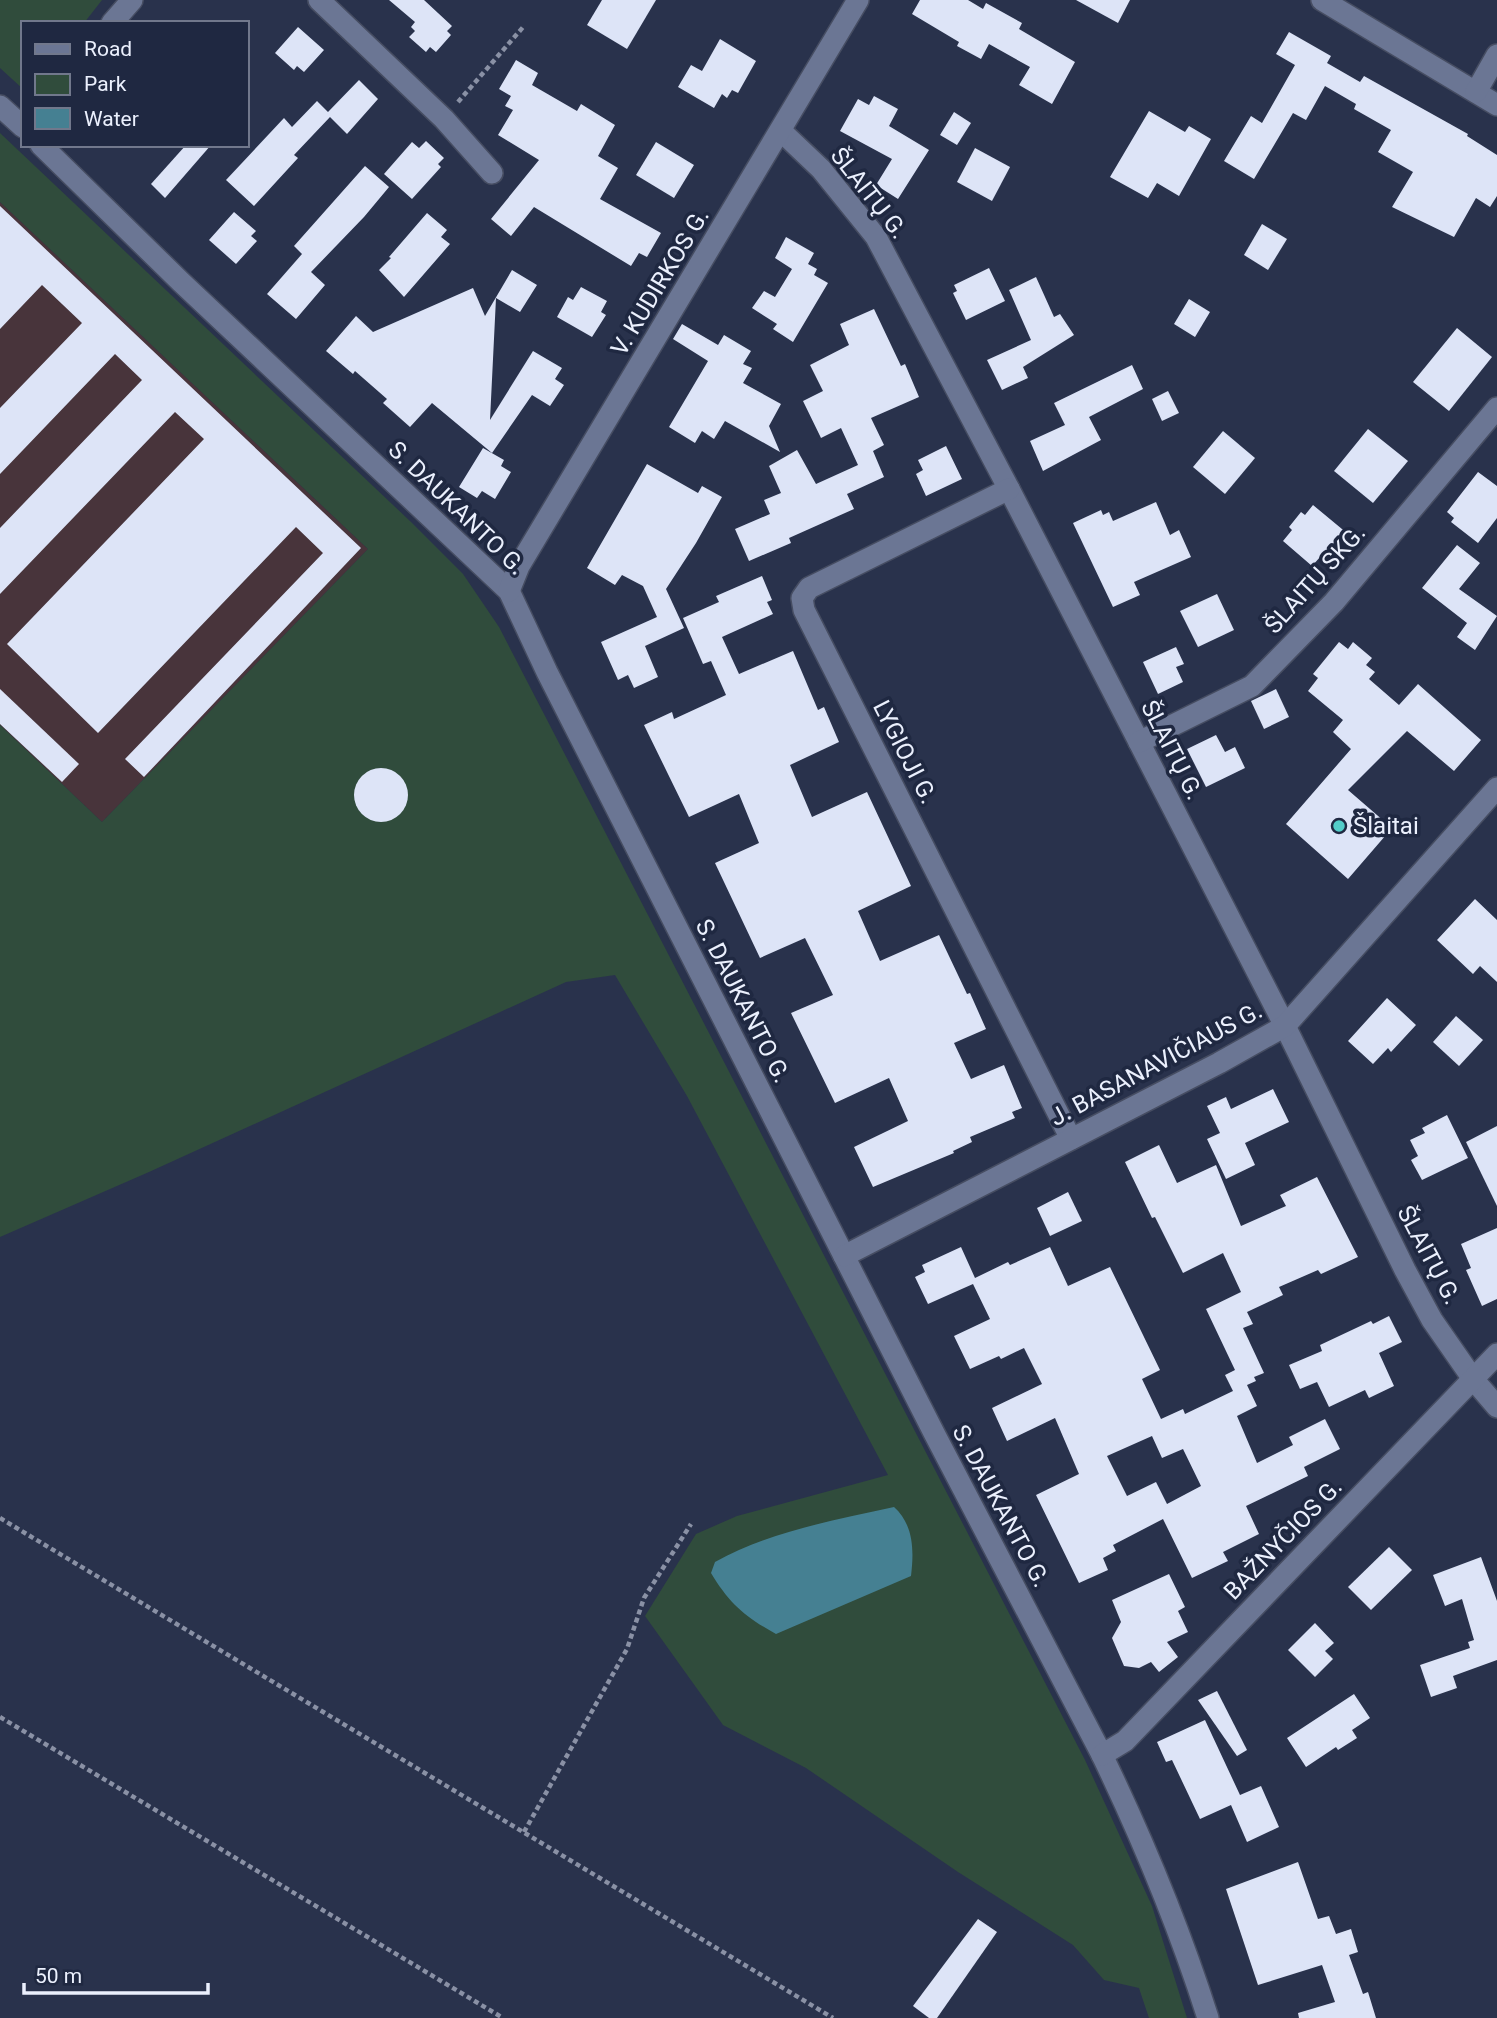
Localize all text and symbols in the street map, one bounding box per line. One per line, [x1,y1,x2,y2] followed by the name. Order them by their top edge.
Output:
[21,21,248,147] legend
[84,37,132,61] text: Road
[84,72,127,96] text: Park
[84,107,139,131] text: Water
[825,142,913,244] street label: ŠLAITŲ G.
[605,203,715,361] street label: V. KUDIRKOS G.
[383,436,531,580] street label: S. DAUKANTO G.
[1259,519,1371,639] street label: ŠLAITŲ SKG.
[867,696,943,808] street label: LYGIOJI G.
[1135,696,1209,804] street label: ŠLAITŲ G.
[1353,812,1419,840] place label: Šlaitai
[1331,818,1347,834] marker: Šlaitai
[690,915,796,1087] street label: S. DAUKANTO G.
[1045,995,1267,1132] street label: J. BASANAVIČIAUS G.
[1391,1201,1467,1309] street label: ŠLAITŲ G.
[946,1420,1056,1592] street label: S. DAUKANTO G.
[1218,1472,1348,1605] street label: BAŽNYČIOS G.
[24,1952,208,1996] scale bar
[35,1964,82,1988] text: 50 m

